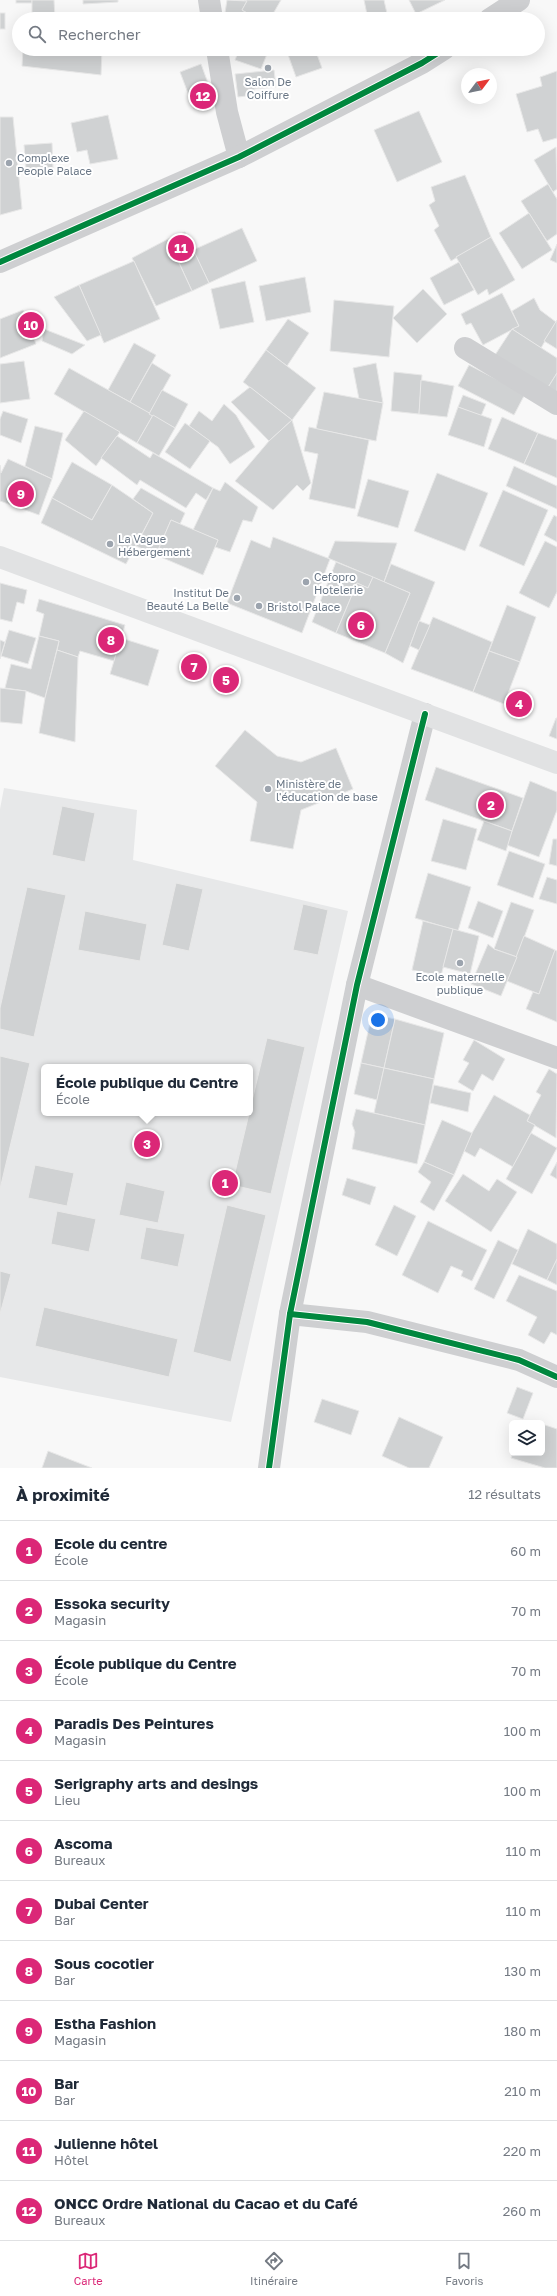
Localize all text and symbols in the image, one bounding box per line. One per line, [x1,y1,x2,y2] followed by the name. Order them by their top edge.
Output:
[12,12,545,56] search box
[26,23,48,45] icon: search
[58,25,141,43] text: Rechercher
[263,63,273,73] marker: Salon De Coiffure
[461,68,497,104] north arrow
[245,75,291,101] place label: Salon De Coiffure
[190,81,216,111] pin: 12
[17,151,92,177] place label: Complexe People Palace
[4,158,14,168] marker: Complexe People Palace
[168,233,194,263] pin: 11
[18,310,44,340] pin: 10
[8,479,34,509] pin: 9
[118,532,190,558] place label: La Vague Hébergement
[105,539,115,549] marker: La Vague Hébergement
[314,570,363,596] place label: Cefopro Hotelerie
[301,577,311,587] marker: Cefopro Hotelerie
[146,586,229,612] place label: Institut De Beauté La Belle
[232,593,242,603] marker: Institut De Beauté La Belle
[267,600,340,613] place label: Bristol Palace
[254,601,264,611] marker: Bristol Palace
[348,610,374,640] pin: 6
[98,625,124,655] pin: 8
[181,652,207,682] pin: 7
[213,665,239,695] pin: 5
[506,689,532,719] pin: 4
[276,777,378,803] place label: Ministère de l'éducation de base
[263,784,273,794] marker: Ministère de l'éducation de base
[478,790,504,820] pin: 2
[455,958,465,968] marker: Ecole maternelle publique
[415,970,505,996] place label: Ecole maternelle publique
[368,1010,388,1030] your location
[41,1064,253,1116] popup
[56,1073,238,1091] text: École publique du Centre
[56,1091,90,1107] text: École
[134,1129,160,1159] pin: 3
[212,1168,238,1198] pin: 1
[509,1420,545,1456] map controls
[509,1420,545,1456] button: layers
[16,1484,110,1505] text: À proximité
[468,1486,541,1502] text: 12 résultats
[54,1534,167,1552] text: Ecole du centre
[26,1543,32,1559] text: 1
[510,1543,541,1559] text: 60 m
[54,1552,88,1568] text: École
[54,1594,170,1612] text: Essoka security
[25,1603,33,1619] text: 2
[511,1603,541,1619] text: 70 m
[54,1612,106,1628] text: Magasin
[54,1654,237,1672] text: École publique du Centre
[25,1663,33,1679] text: 3
[511,1663,541,1679] text: 70 m
[54,1672,88,1688] text: École
[54,1714,214,1732] text: Paradis Des Peintures
[25,1723,33,1739] text: 4
[504,1723,541,1739] text: 100 m
[54,1732,106,1748] text: Magasin
[54,1774,258,1792] text: Serigraphy arts and desings
[25,1783,33,1799] text: 5
[504,1783,541,1799] text: 100 m
[54,1792,80,1808] text: Lieu
[54,1834,112,1852] text: Ascoma
[25,1843,33,1859] text: 6
[506,1843,541,1859] text: 110 m
[54,1852,105,1868] text: Bureaux
[54,1894,149,1912] text: Dubai Center
[25,1903,33,1919] text: 7
[506,1903,541,1919] text: 110 m
[54,1912,75,1928] text: Bar
[54,1954,154,1972] text: Sous cocotier
[25,1963,33,1979] text: 8
[504,1963,541,1979] text: 130 m
[54,1972,75,1988] text: Bar
[54,2014,156,2032] text: Estha Fashion
[25,2023,33,2039] text: 9
[504,2023,541,2039] text: 180 m
[54,2032,106,2048] text: Magasin
[54,2074,79,2092] text: Bar
[21,2083,37,2099] text: 10
[504,2083,541,2099] text: 210 m
[54,2092,75,2108] text: Bar
[54,2134,158,2152] text: Julienne hôtel
[22,2143,36,2159] text: 11
[503,2143,541,2159] text: 220 m
[54,2152,89,2168] text: Hôtel
[54,2194,358,2212] text: ONCC Ordre National du Cacao et du Café
[22,2203,36,2219] text: 12
[503,2203,541,2219] text: 260 m
[54,2212,105,2228] text: Bureaux
[74,2250,103,2287] tab: Carte
[250,2250,298,2287] tab: Itinéraire
[445,2250,483,2287] tab: Favoris

